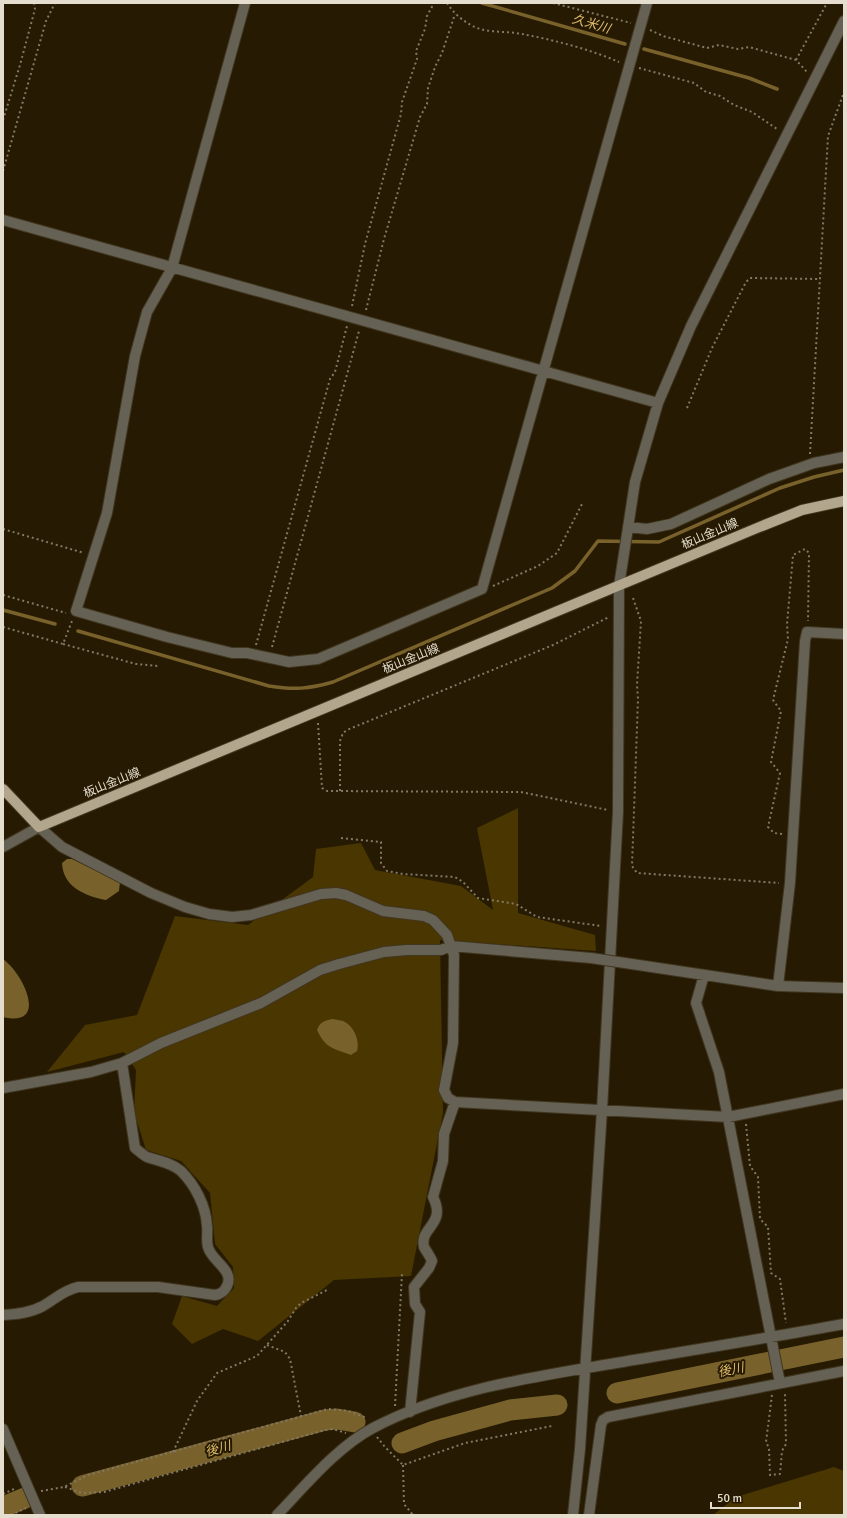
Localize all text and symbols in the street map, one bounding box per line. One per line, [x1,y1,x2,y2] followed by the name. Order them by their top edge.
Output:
[570,11,614,38] water label: 久米川
[679,515,741,553] street label: 板山金山線
[380,641,442,677] street label: 板山金山線
[81,765,143,801] street label: 板山金山線
[717,1359,747,1381] water label: 後川
[203,1437,235,1460] water label: 後川
[711,1484,800,1510] scale bar
[717,1491,742,1506] text: 50 m

